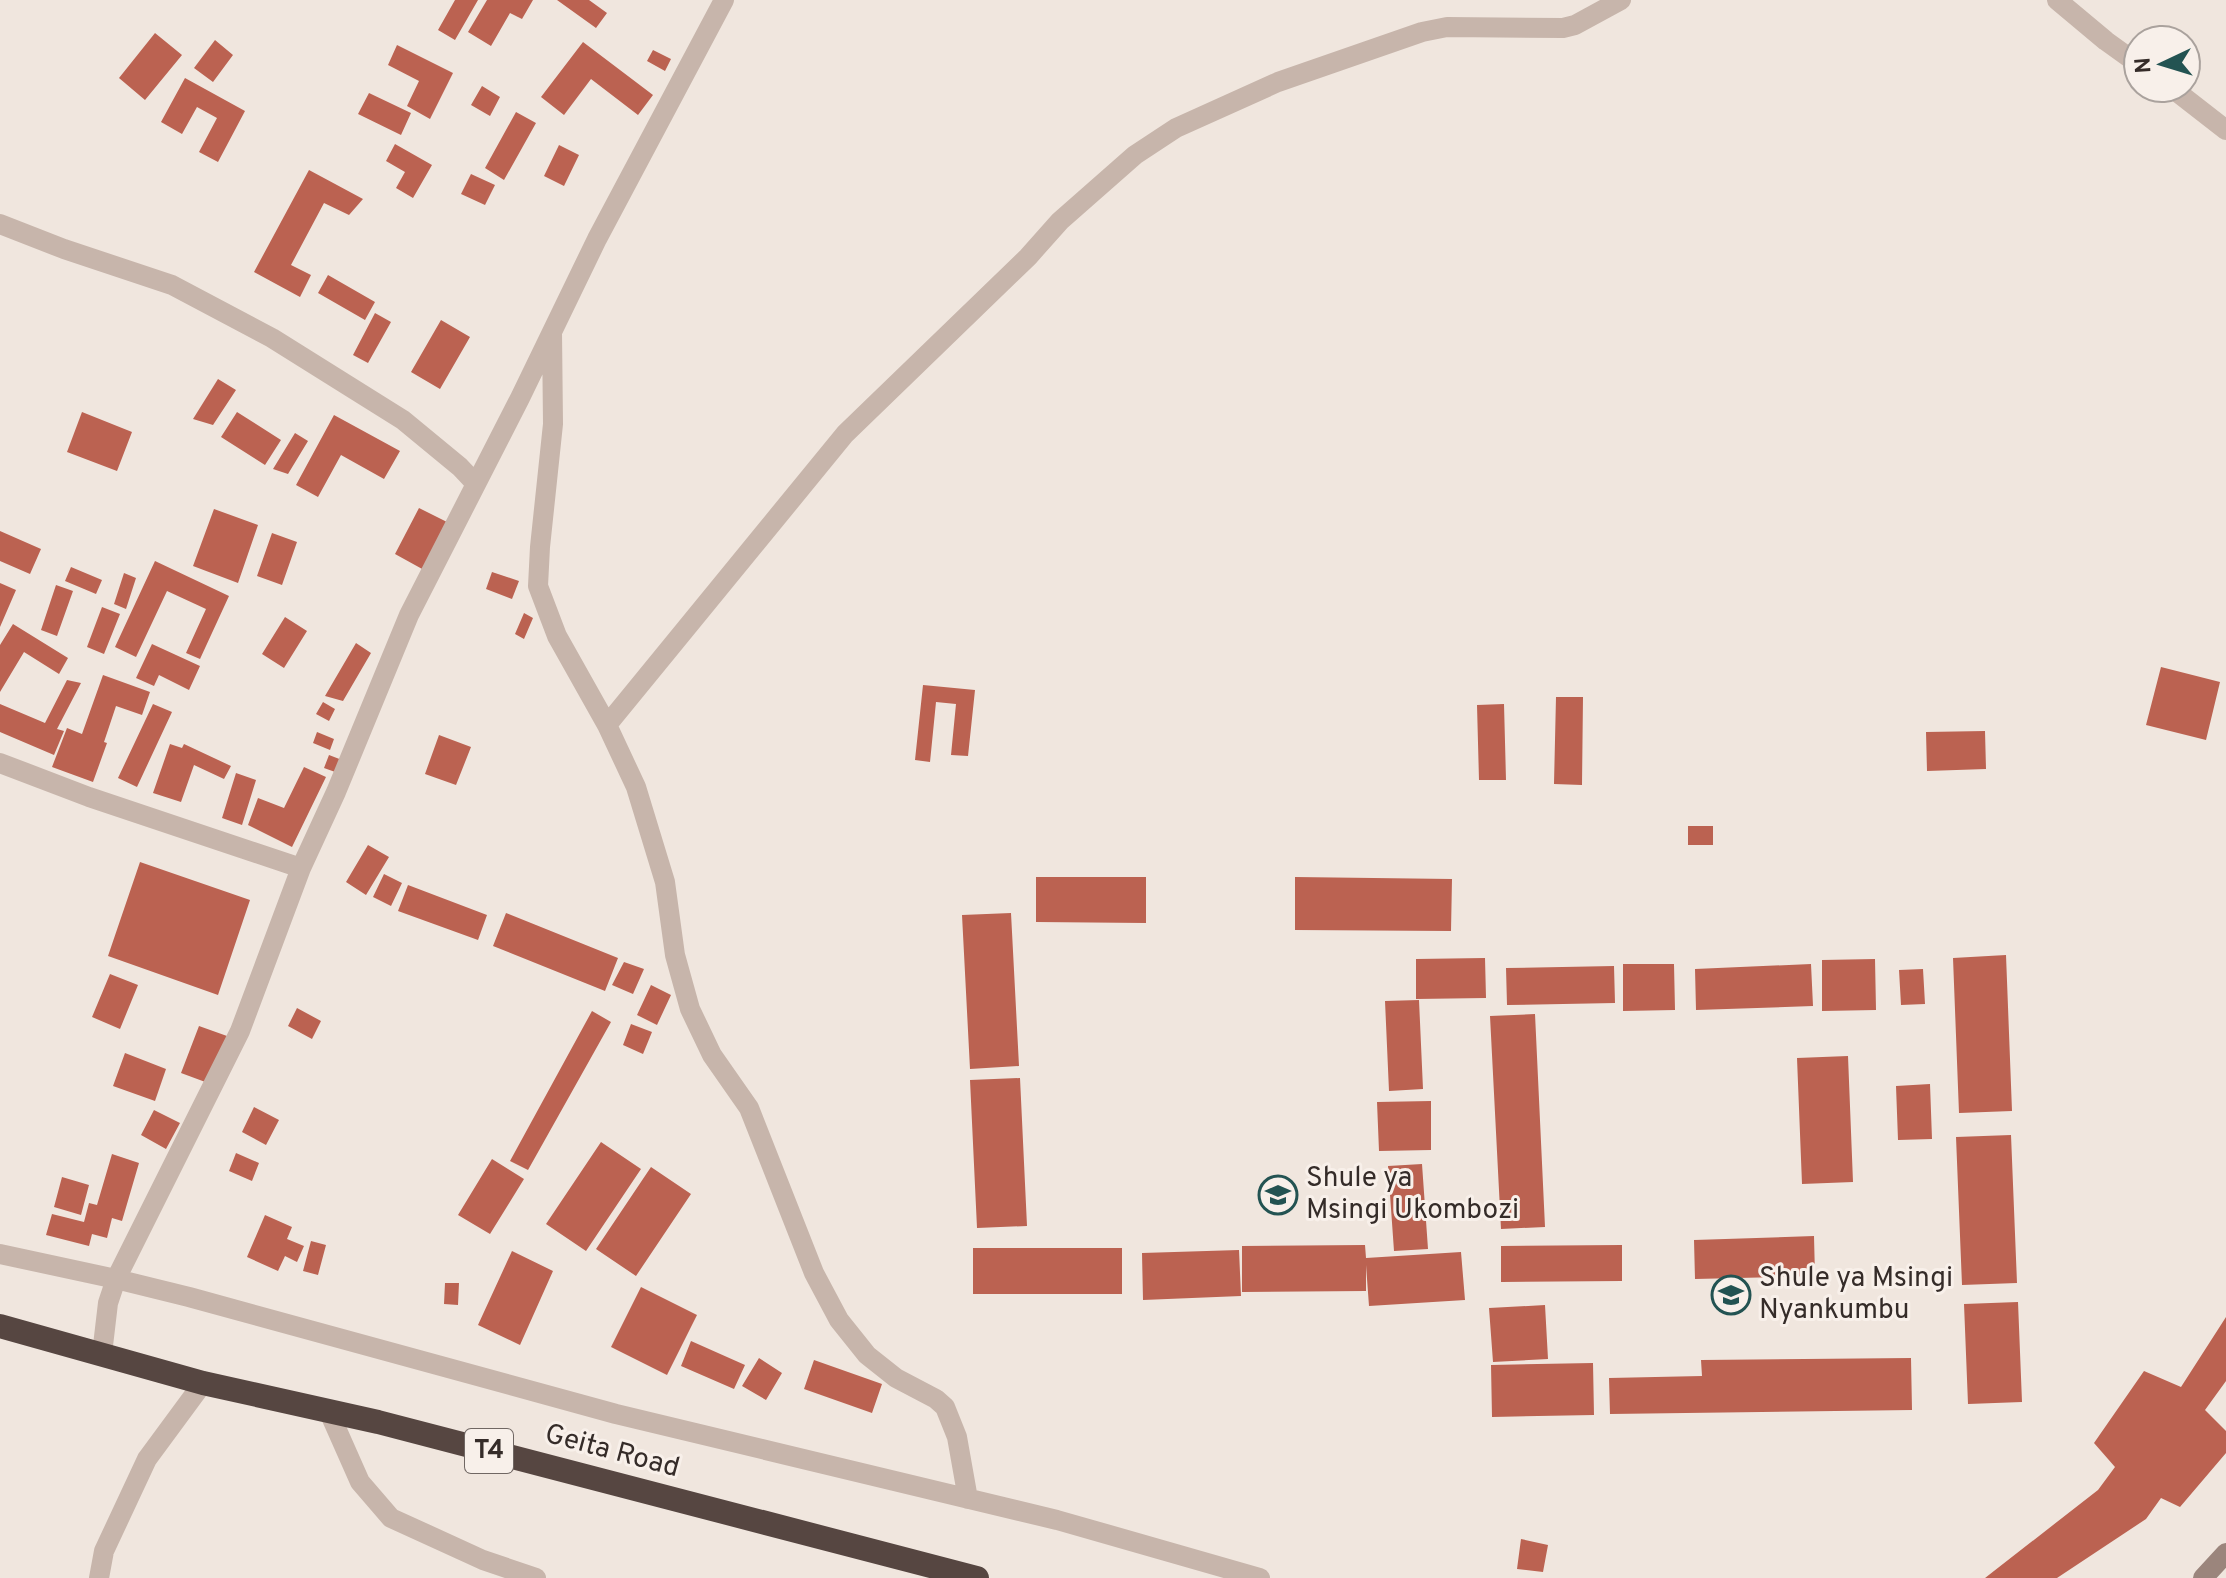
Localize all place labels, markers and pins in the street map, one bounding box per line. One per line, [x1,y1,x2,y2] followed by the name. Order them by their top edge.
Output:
[1306,1161,1519,1229] place label: Shule ya Msingi Ukombozi
[1257,1174,1299,1216] school or university icon: Shule ya Msingi Ukombozi
[1759,1261,1953,1329] place label: Shule ya Msingi Nyankumbu
[1710,1274,1752,1316] school or university icon: Shule ya Msingi Nyankumbu

